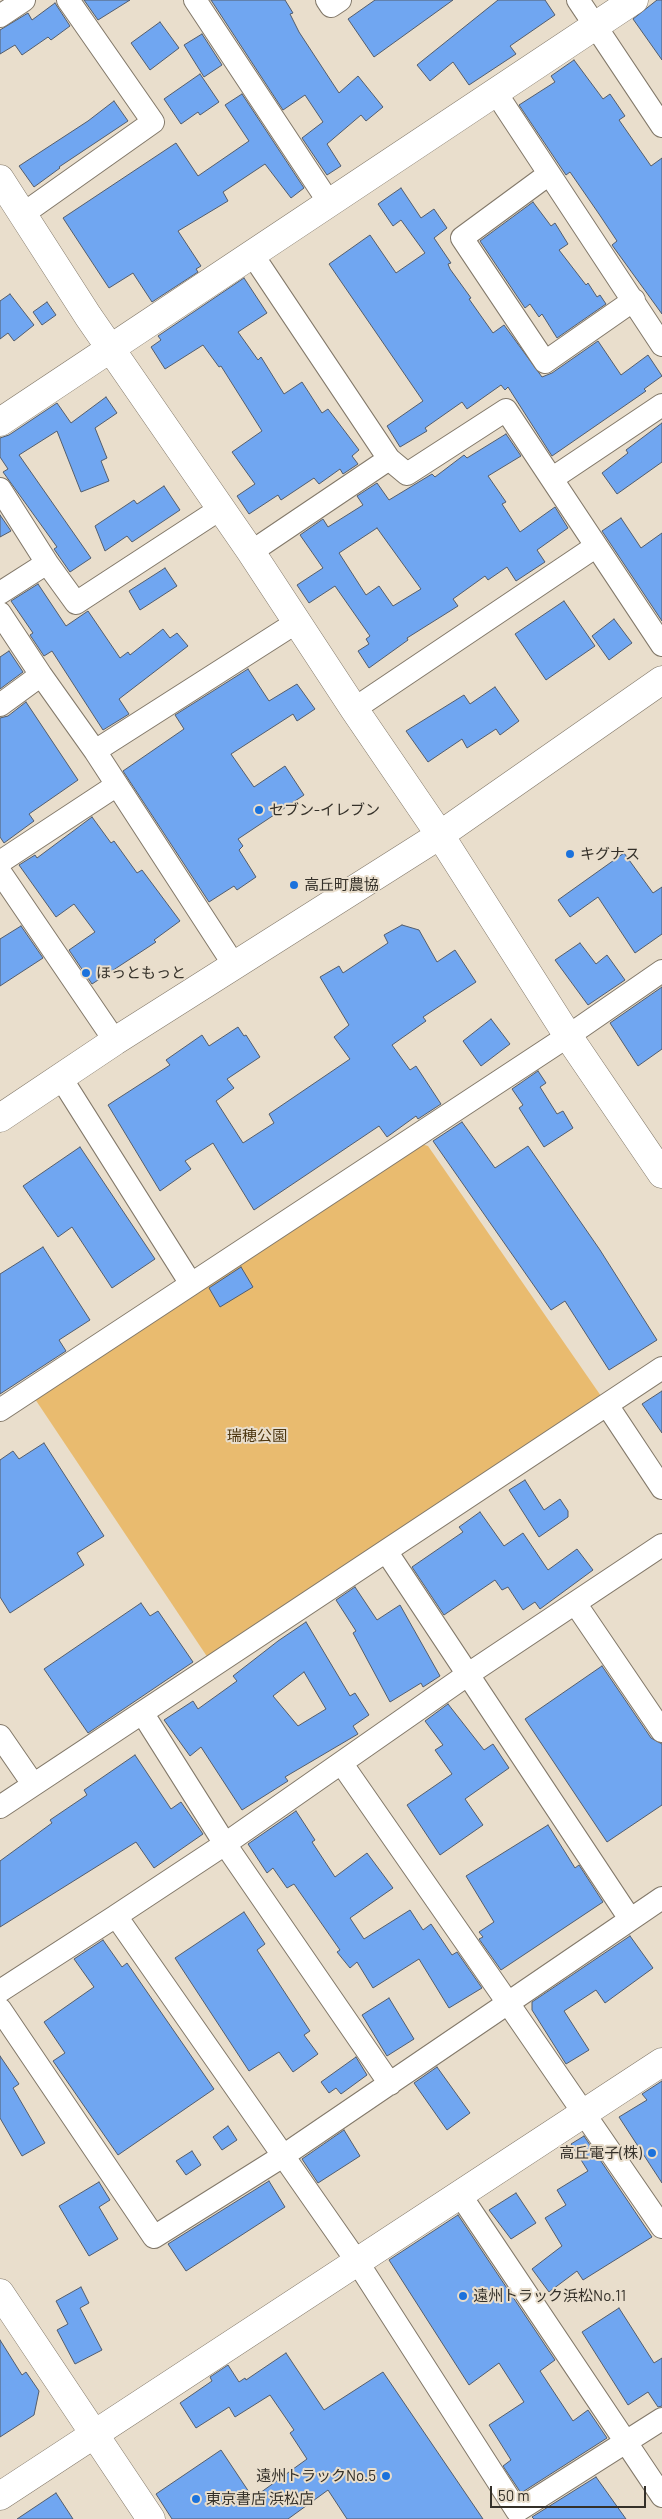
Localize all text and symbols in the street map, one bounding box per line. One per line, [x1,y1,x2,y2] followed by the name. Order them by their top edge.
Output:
[269,801,380,819] place label: セブン-イレブン
[253,804,265,816] marker: セブン-イレブン
[580,845,640,863] place label: キグナス
[564,848,576,860] marker: キグナス
[304,876,379,894] place label: 高丘町農協
[288,879,300,891] marker: 高丘町農協
[96,964,186,982] place label: ほっともっと
[80,967,92,979] marker: ほっともっと
[227,1427,287,1445] park label: 瑞穂公園
[559,2144,642,2162] place label: 高丘電子(株)
[646,2147,658,2159] marker: 高丘電子(株)
[473,2287,626,2305] place label: 遠州トラック浜松No.11
[457,2290,469,2302] marker: 遠州トラック浜松No.11
[256,2467,376,2485] place label: 遠州トラックNo.5
[380,2470,392,2482] marker: 遠州トラックNo.5
[492,2476,648,2508] scale bar
[498,2486,530,2504] text: 50 m
[206,2490,314,2508] place label: 東京書店 浜松店
[190,2493,202,2505] marker: 東京書店 浜松店

